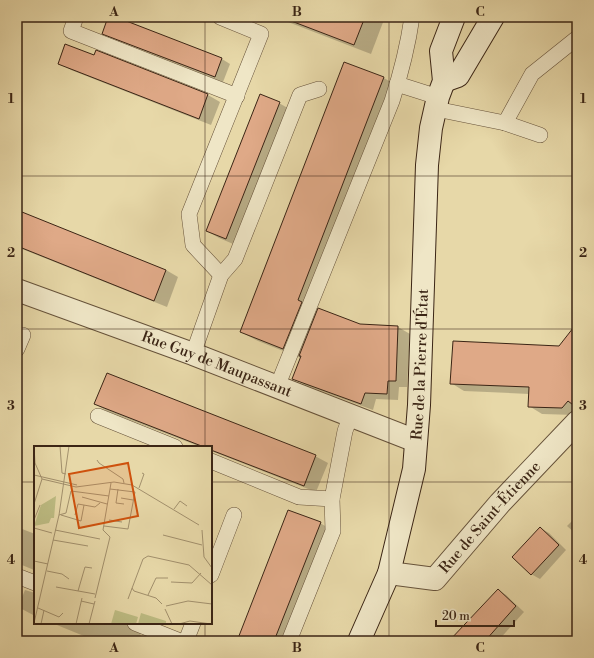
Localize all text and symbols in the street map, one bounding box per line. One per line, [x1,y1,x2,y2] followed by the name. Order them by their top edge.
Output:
[108,4,119,20] text: A
[292,4,302,20] text: B
[475,4,485,20] text: C
[8,91,15,107] text: 1
[580,91,587,107] text: 1
[7,245,15,261] text: 2
[579,245,587,261] text: 2
[407,288,432,441] street label: Rue de la Pierre d'État
[139,327,295,401] street label: Rue Guy de Maupassant
[7,398,15,414] text: 3
[579,398,587,414] text: 3
[34,446,212,624] inset map
[435,457,544,577] street label: Rue de Saint-Étienne
[7,552,16,568] text: 4
[579,552,588,568] text: 4
[436,602,514,628] scale bar
[442,609,470,624] text: 20 m
[108,640,119,656] text: A
[292,640,302,656] text: B
[475,640,485,656] text: C

